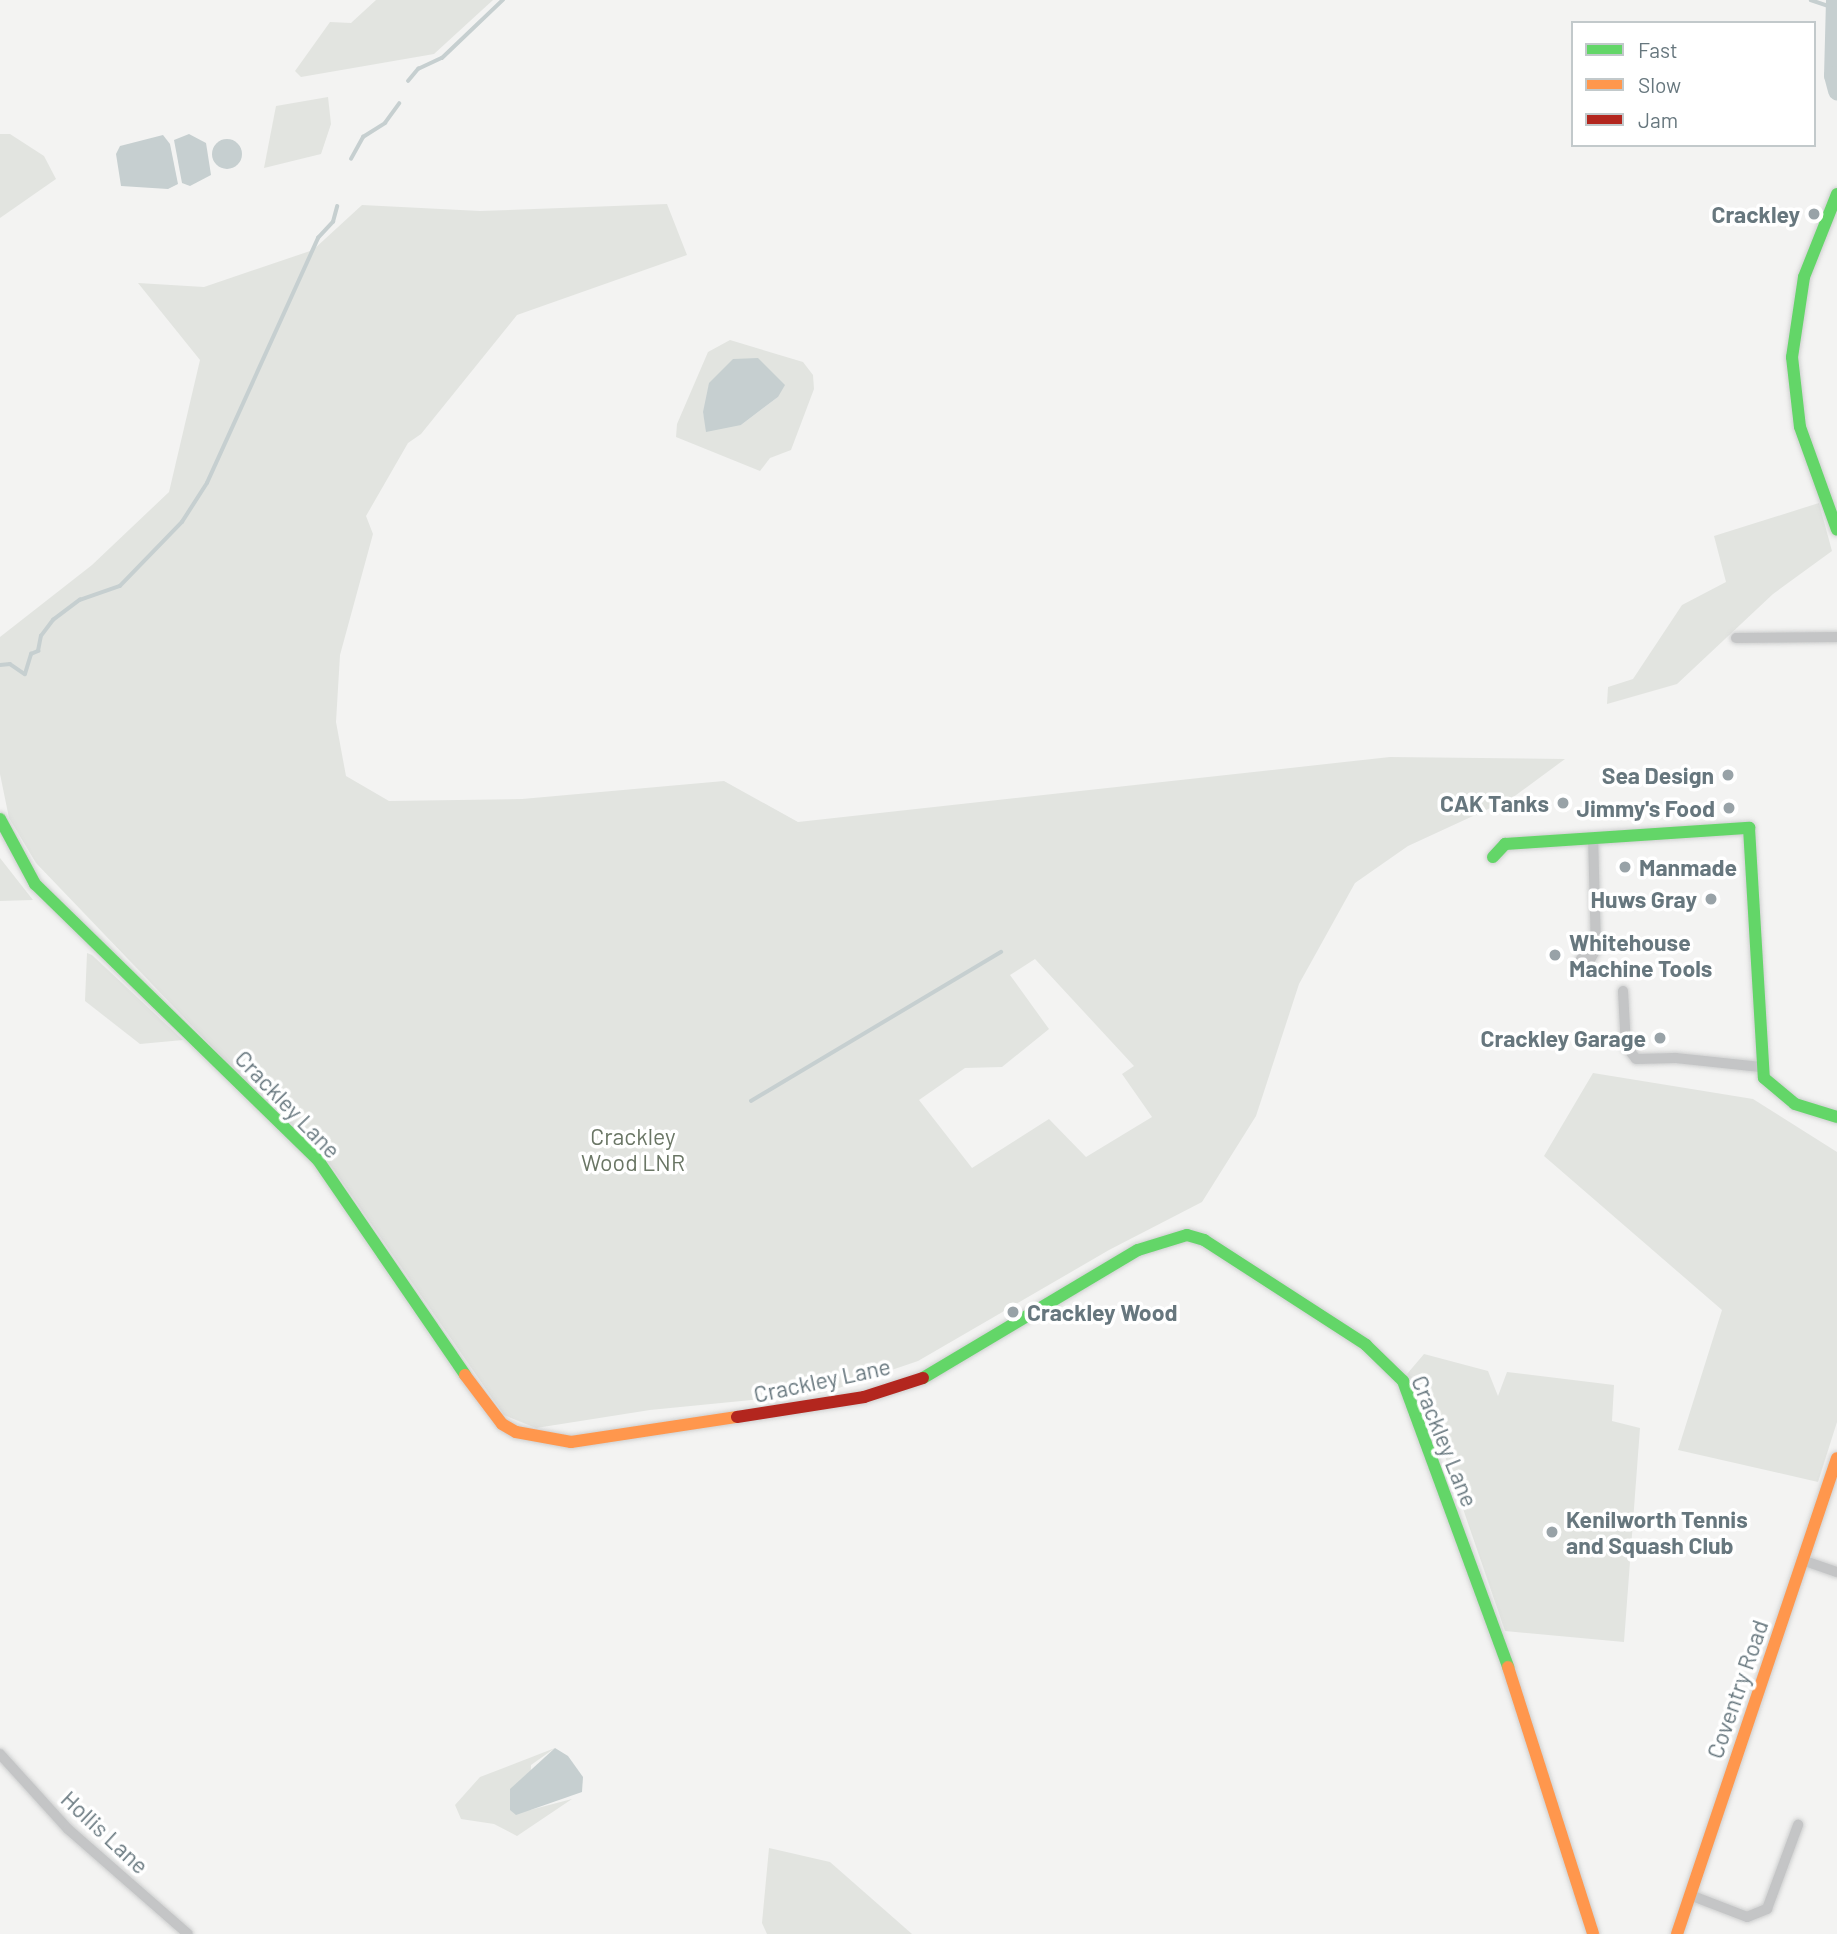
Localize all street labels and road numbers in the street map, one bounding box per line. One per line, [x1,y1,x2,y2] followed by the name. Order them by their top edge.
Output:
[230,1044,346,1164] street label: Crackley Lane
[751,1352,893,1408] street label: Crackley Lane
[1406,1371,1484,1511] street label: Crackley Lane
[1700,1616,1774,1762] street label: Coventry Road
[56,1785,154,1879] street label: Hollis Lane

